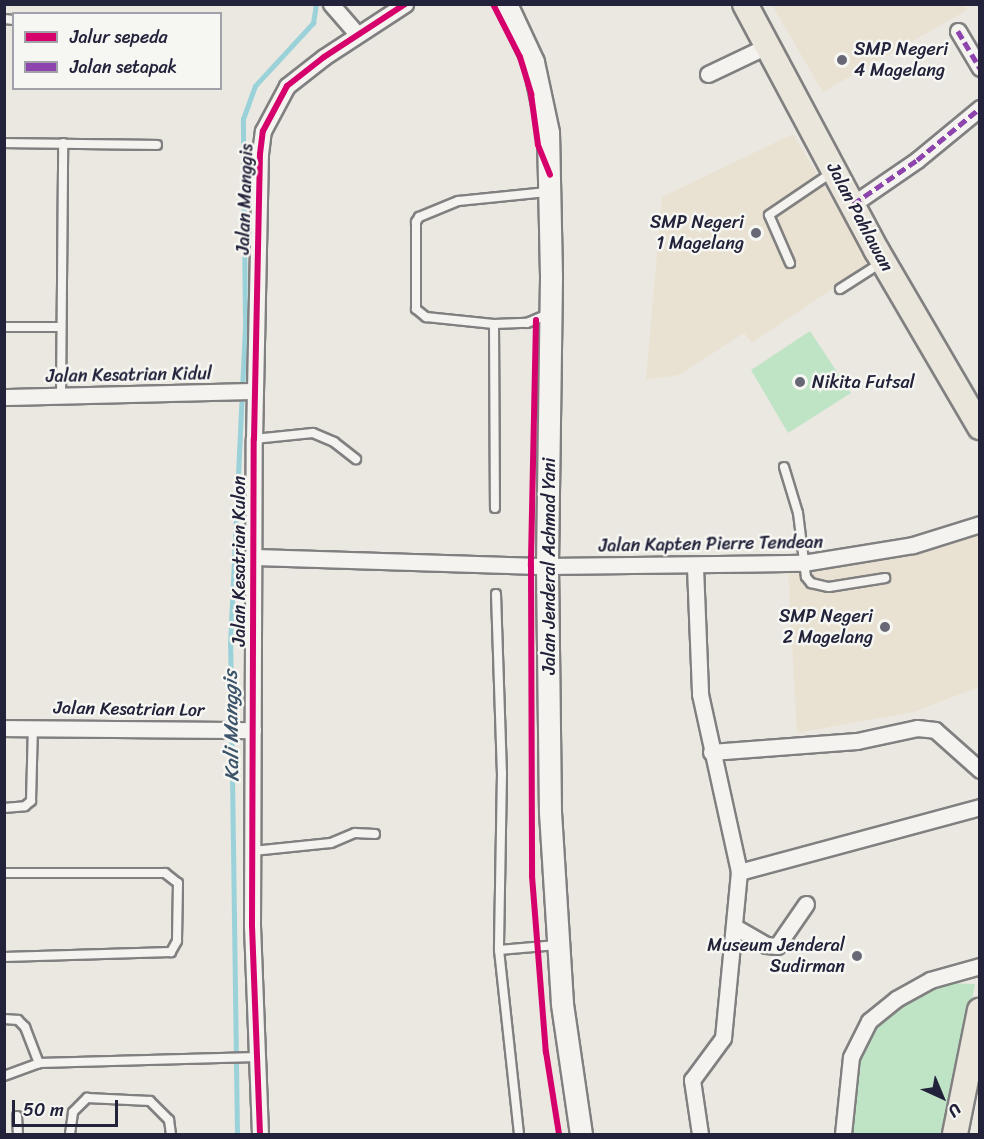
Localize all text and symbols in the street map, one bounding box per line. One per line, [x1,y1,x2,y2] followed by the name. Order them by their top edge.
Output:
[12,12,222,90] legend
[70,21,168,53] text: Jalur sepeda
[854,39,948,82] place label: SMP Negeri 4 Magelang
[70,51,177,83] text: Jalan setapak
[835,53,849,67] marker: SMP Negeri 4 Magelang
[232,143,258,255] street label: Jalan Manggis
[822,159,898,275] street label: Jalan Pahlawan
[650,212,744,254] place label: SMP Negeri 1 Magelang
[749,226,763,240] marker: SMP Negeri 1 Magelang
[45,363,213,387] street label: Jalan Kesatrian Kidul
[812,371,915,393] place label: Nikita Futsal
[793,375,807,389] marker: Nikita Futsal
[538,457,560,675] street label: Jalan Jenderal Achmad Yani
[228,475,250,647] street label: Jalan Kesatrian Kulon
[598,531,824,557] street label: Jalan Kapten Pierre Tendean
[779,606,873,648] place label: SMP Negeri 2 Magelang
[878,620,892,634] marker: SMP Negeri 2 Magelang
[218,670,244,782] water label: Kali Manggis
[53,697,205,721] street label: Jalan Kesatrian Lor
[707,935,845,978] place label: Museum Jenderal Sudirman
[850,949,864,963] marker: Museum Jenderal Sudirman
[912,1067,972,1127] north arrow
[15,1088,122,1126] scale bar
[23,1094,64,1126] text: 50 m
[941,1096,969,1124] text: U

